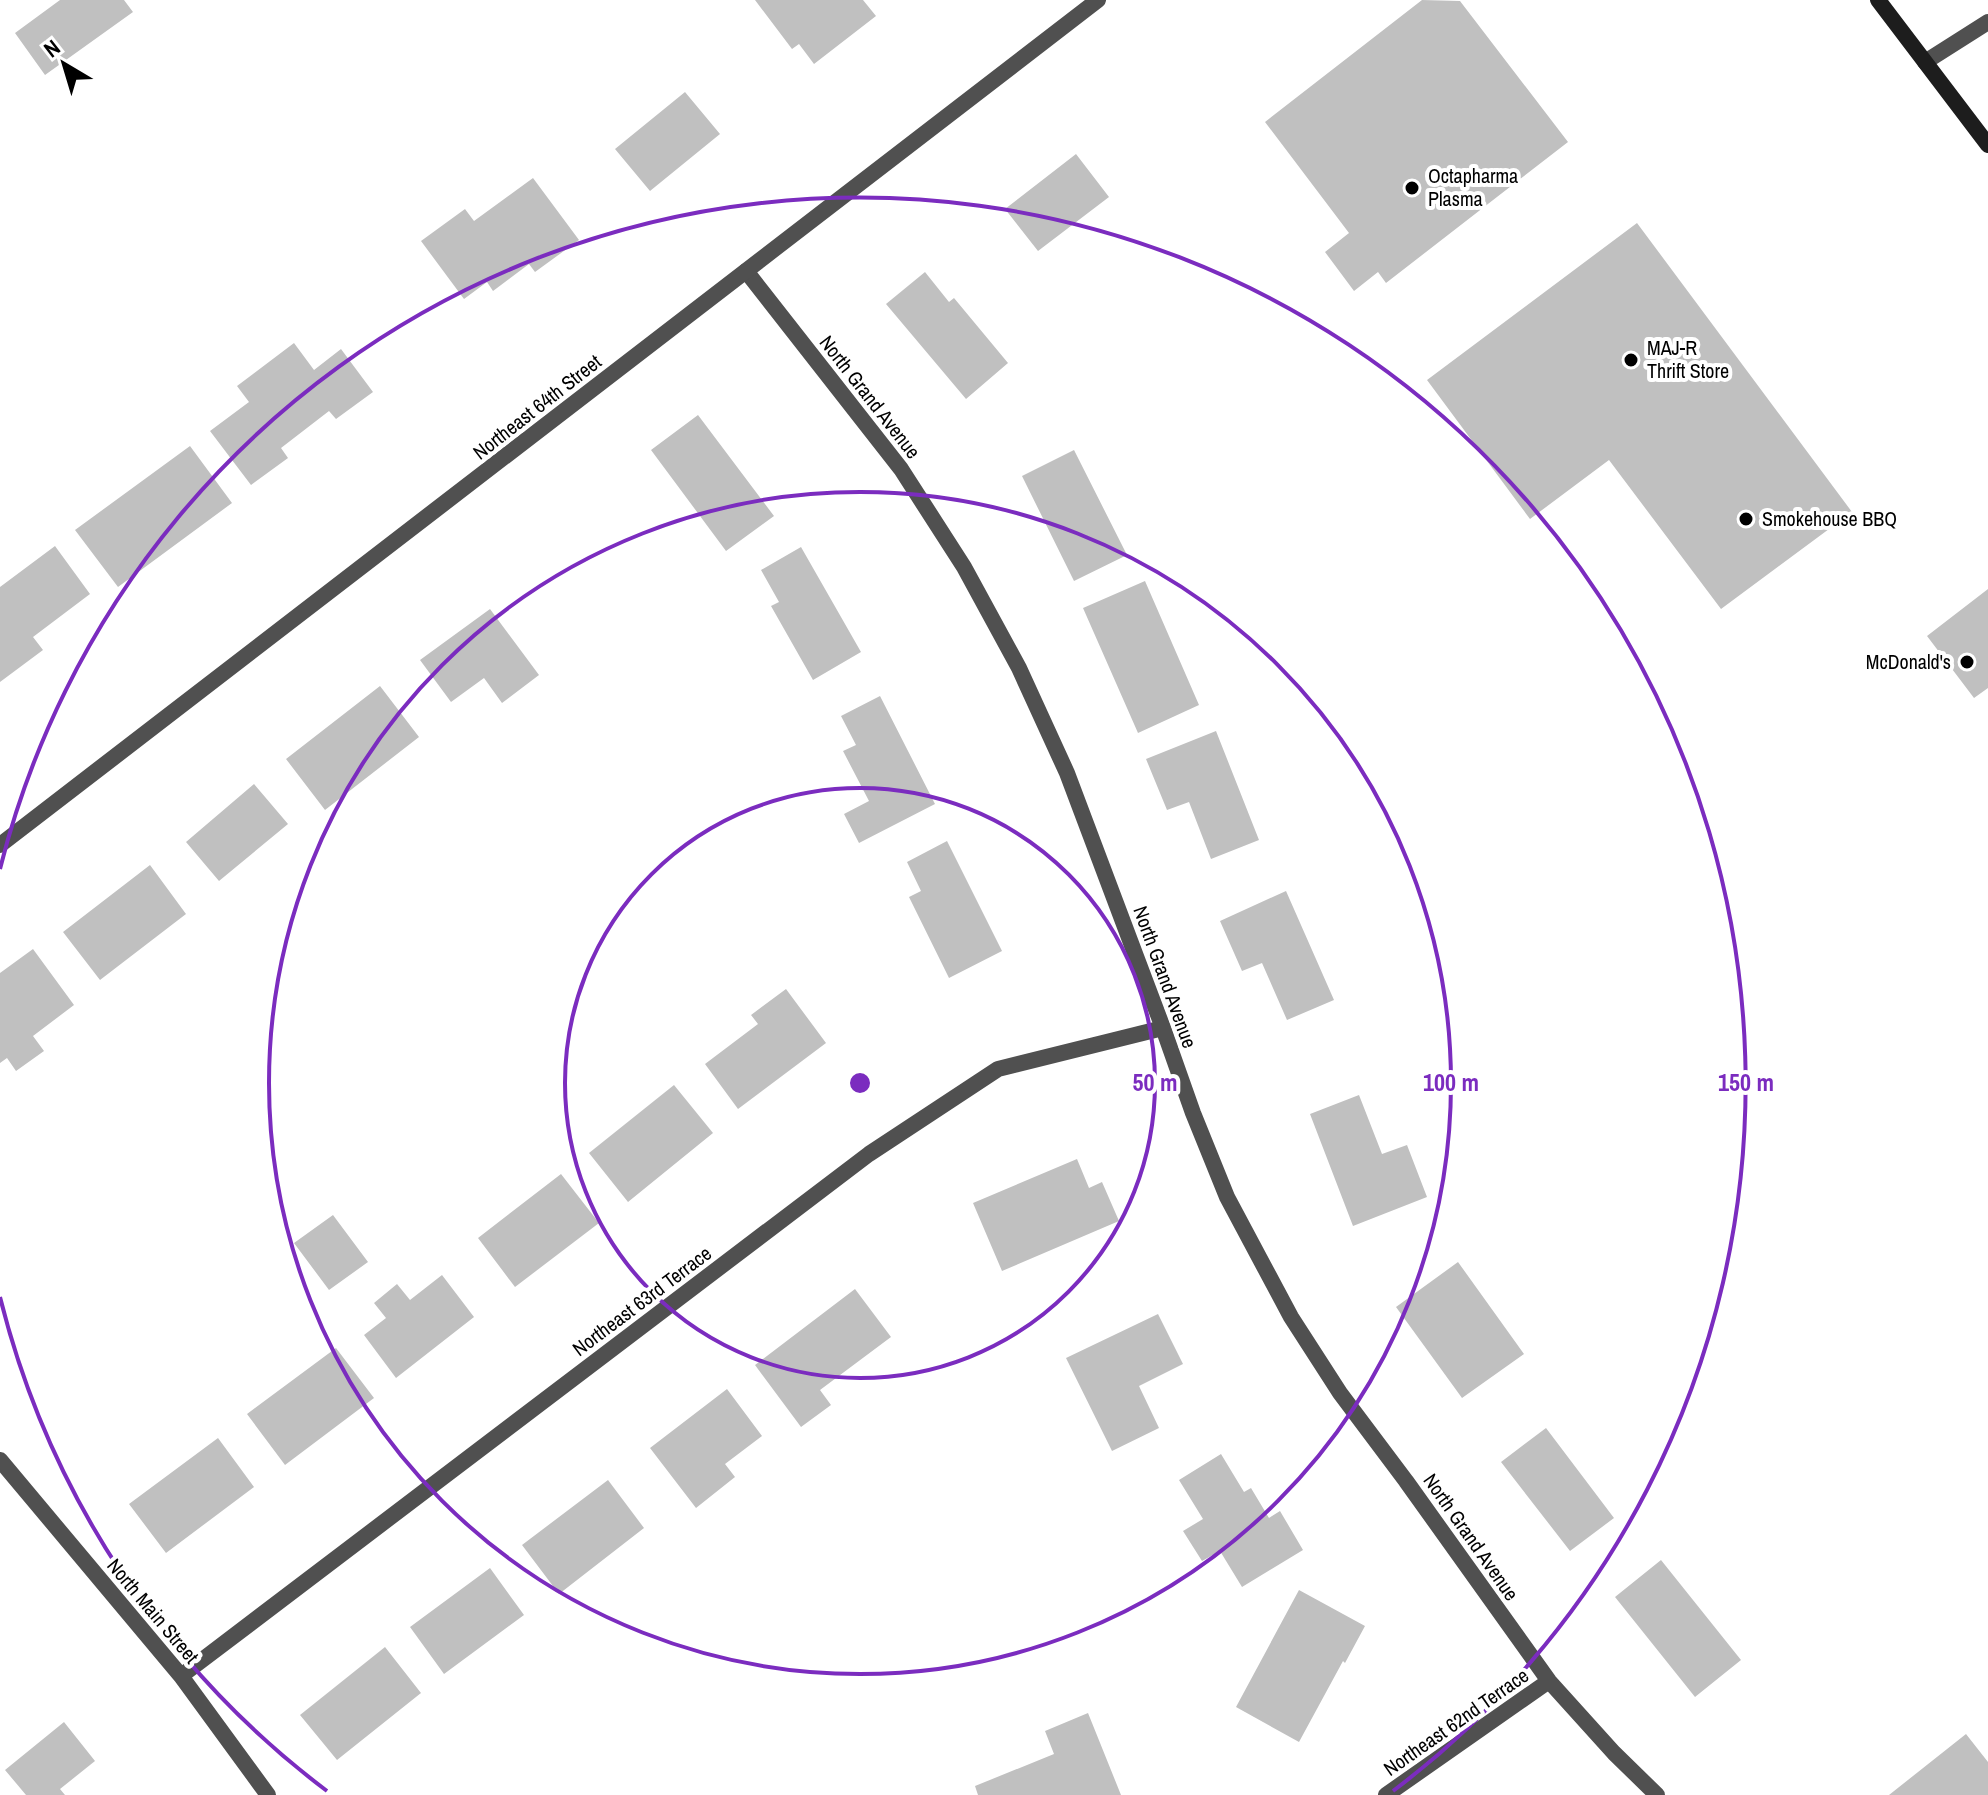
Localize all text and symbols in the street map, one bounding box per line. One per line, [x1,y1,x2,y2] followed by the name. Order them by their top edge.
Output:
[24,24,104,104] north arrow
[37,32,66,64] text: N
[1428,162,1518,212] place label: Octapharma Plasma
[1403,179,1421,197] marker: Octapharma Plasma
[814,330,927,464] street label: North Grand Avenue
[1647,334,1729,384] place label: MAJ-R Thrift Store
[467,348,607,465] street label: Northeast 64th Street
[1622,351,1640,369] marker: MAJ-R Thrift Store
[1762,505,1897,532] place label: Smokehouse BBQ
[1737,510,1755,528] marker: Smokehouse BBQ
[1866,648,1951,675] place label: McDonald's
[1958,653,1976,671] marker: McDonald's
[1127,902,1204,1052] street label: North Grand Avenue
[1133,1066,1177,1098] text: 50 m
[1423,1066,1479,1098] text: 100 m
[1718,1066,1774,1098] text: 150 m
[846,1069,874,1097] centre of rings
[567,1239,717,1362] street label: Northeast 63rd Terrace
[1418,1468,1525,1606] street label: North Grand Avenue
[101,1552,206,1669] street label: North Main Street
[1378,1661,1534,1782] street label: Northeast 62nd Terrace

